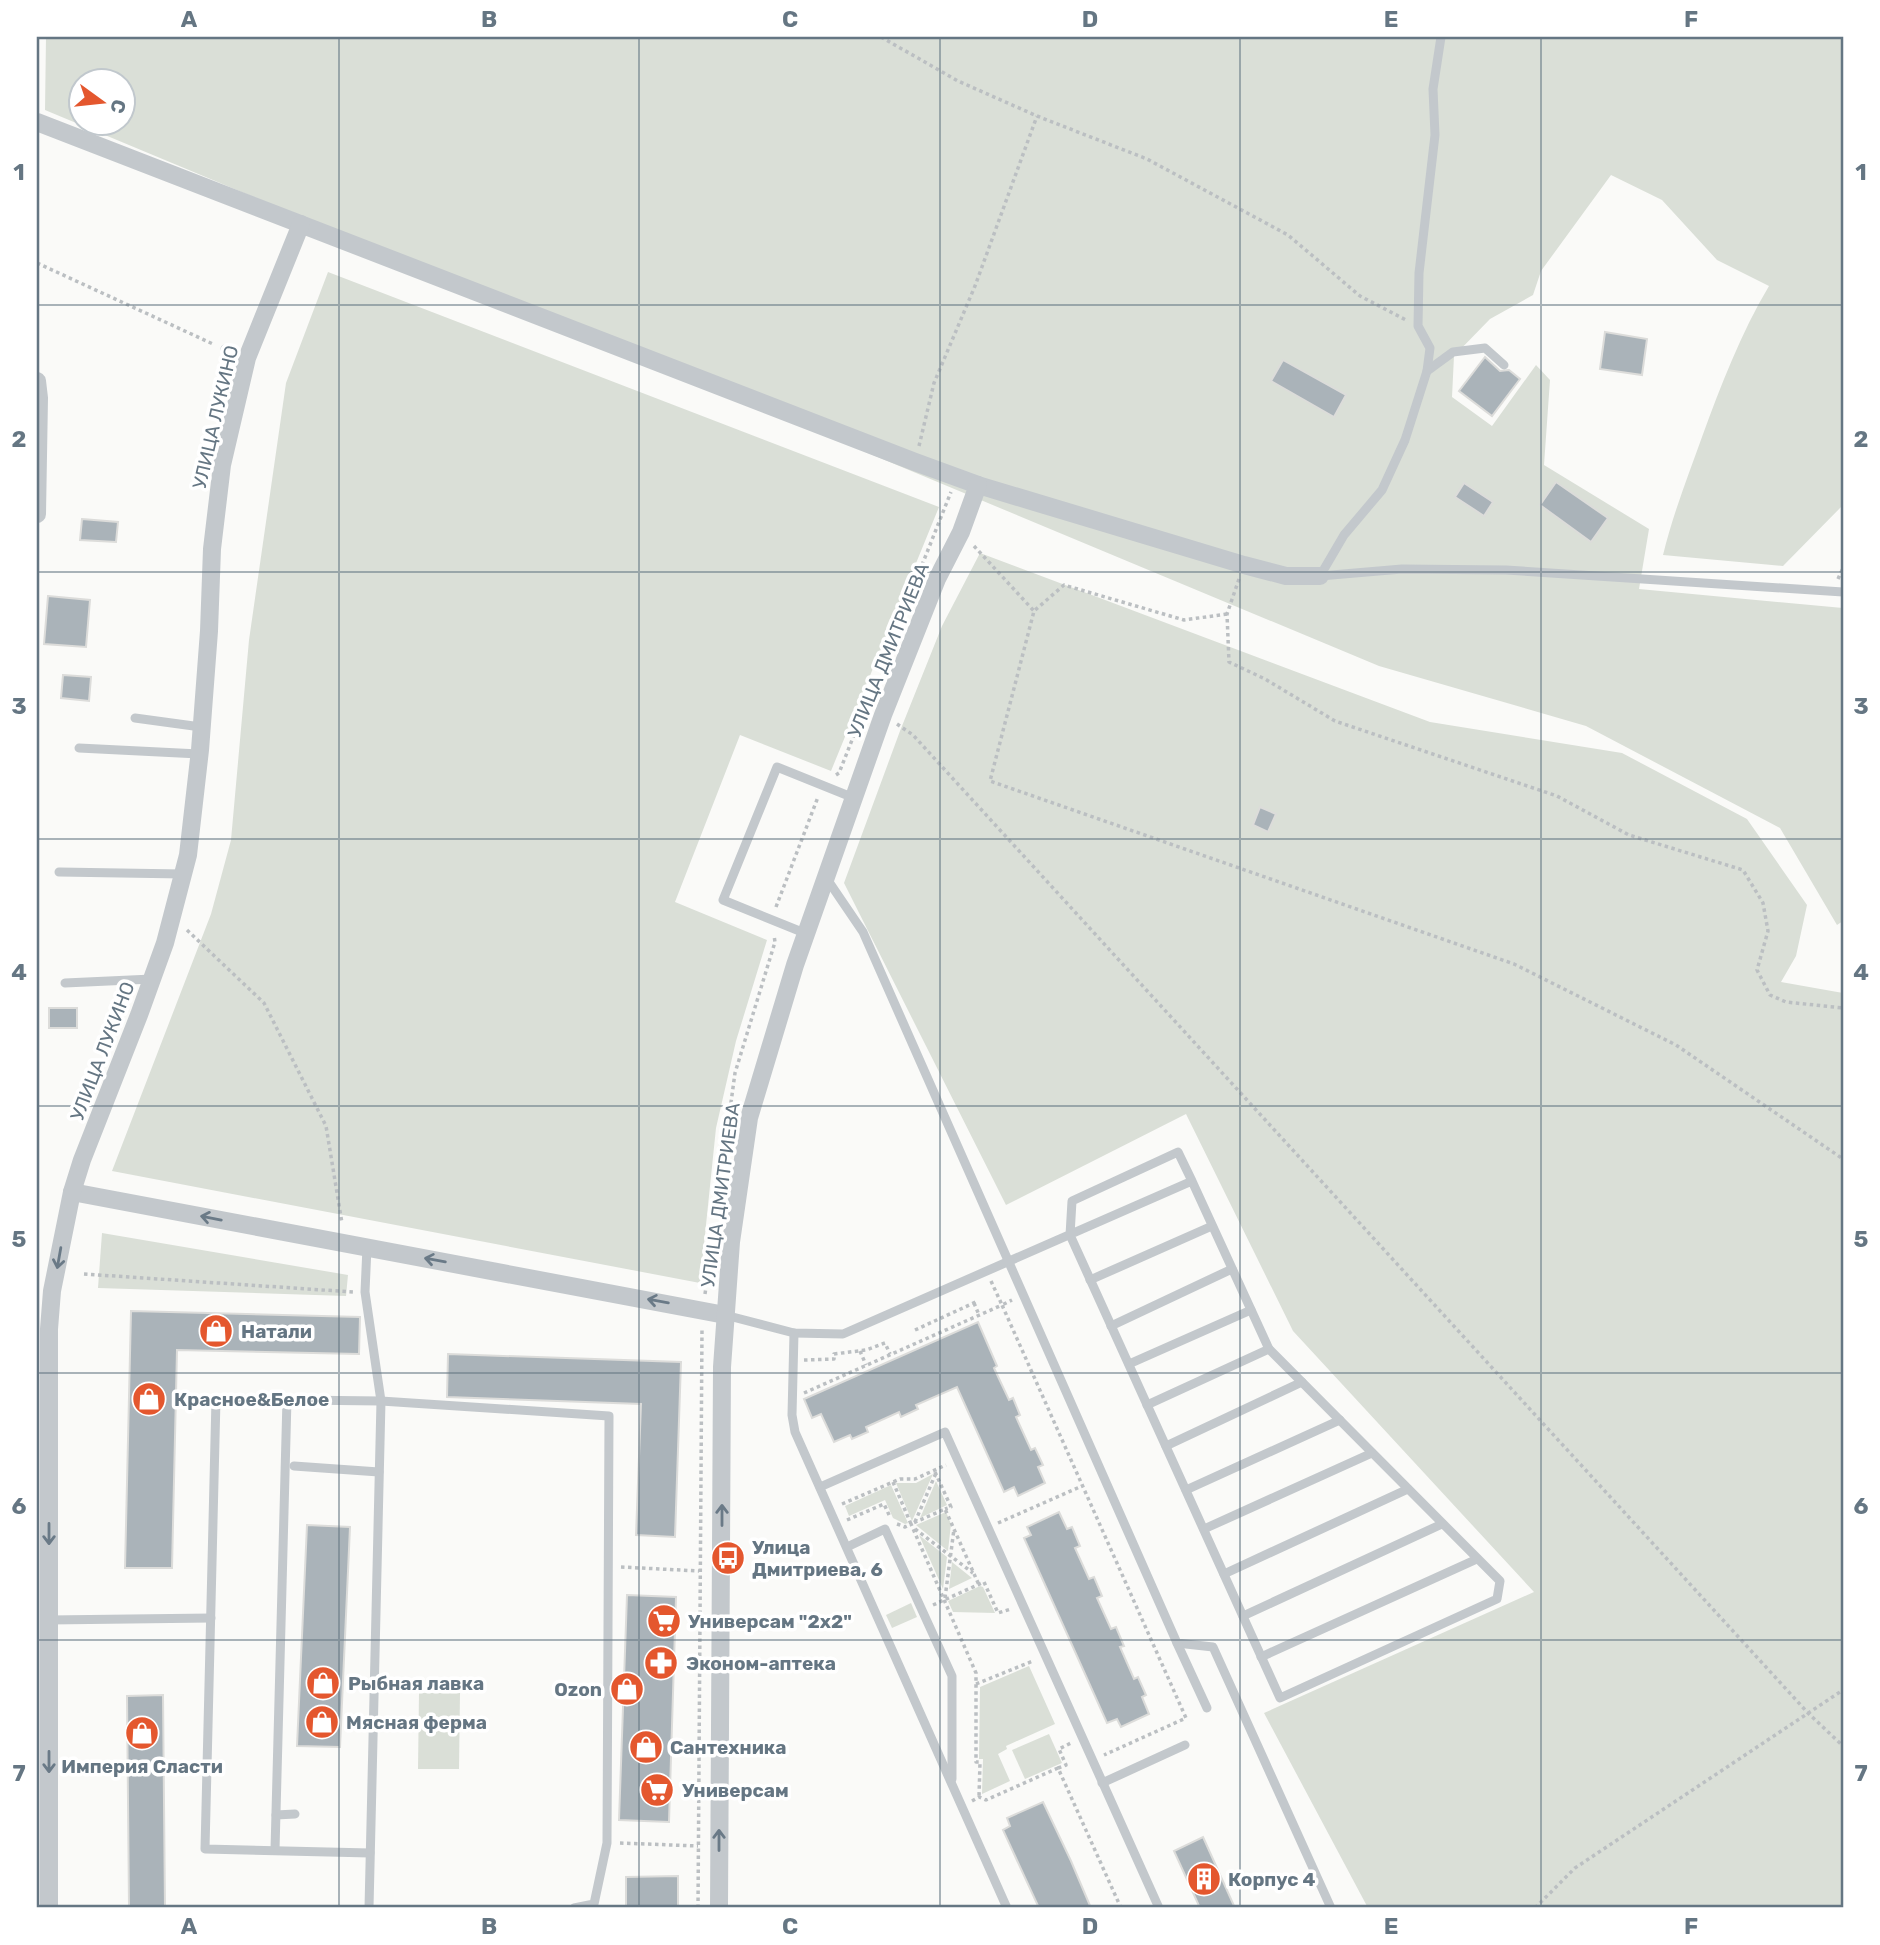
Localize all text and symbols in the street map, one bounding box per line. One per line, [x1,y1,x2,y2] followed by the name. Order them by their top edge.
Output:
[181,5,198,33] text: A
[481,5,497,33] text: B
[782,5,798,33] text: C
[1082,5,1098,33] text: D
[1384,5,1398,33] text: E
[1684,5,1698,33] text: F
[66,66,136,136] north arrow
[105,97,131,116] text: С
[13,158,25,186] text: 1
[1855,158,1867,186] text: 1
[188,343,243,491] street label: УЛИЦА ЛУКИНО
[12,425,26,453] text: 2
[1854,425,1868,453] text: 2
[843,559,934,741] street label: УЛИЦА ДМИТРИЕВА
[11,692,27,720] text: 3
[1853,692,1869,720] text: 3
[11,958,27,986] text: 4
[1853,958,1869,986] text: 4
[65,979,139,1124] street label: УЛИЦА ЛУКИНО
[696,1101,745,1289] street label: УЛИЦА ДМИТРИЕВА
[200,1210,223,1224] one-way arrow
[12,1225,27,1253] text: 5
[1854,1225,1869,1253] text: 5
[51,1246,65,1269] one-way arrow
[424,1253,446,1266] one-way arrow
[647,1294,670,1307] one-way arrow
[197,1312,235,1350] shop icon: Натали
[241,1320,312,1343] place label: Натали
[130,1380,168,1418] shop icon: Красное&Белое
[174,1388,329,1411] place label: Красное&Белое
[12,1492,27,1520] text: 6
[1854,1492,1869,1520] text: 6
[715,1503,729,1526] one-way arrow
[42,1522,56,1545] one-way arrow
[752,1536,883,1581] place label: Улица Дмитриева, 6
[709,1539,747,1577] bus stop icon: Улица Дмитриева, 6
[645,1602,683,1640] supermarket icon: Универсам "2x2"
[688,1610,852,1633] place label: Универсам "2x2"
[642,1644,680,1682] pharmacy icon: Эконом-аптека
[686,1652,836,1675] place label: Эконом-аптека
[304,1664,342,1702] shop icon: Рыбная лавка
[608,1670,646,1708] shop icon: Ozon
[348,1672,484,1695] place label: Рыбная лавка
[554,1678,602,1701] place label: Ozon
[303,1703,341,1741] shop icon: Мясная ферма
[346,1711,487,1734] place label: Мясная ферма
[123,1714,161,1752] shop icon: Империя Сласти
[627,1728,665,1766] shop icon: Сантехника
[670,1736,787,1759] place label: Сантехника
[42,1750,56,1773] one-way arrow
[61,1755,223,1778] place label: Империя Сласти
[12,1759,26,1787] text: 7
[1854,1759,1868,1787] text: 7
[638,1771,676,1809] supermarket icon: Универсам
[682,1779,789,1802] place label: Универсам
[712,1829,726,1852] one-way arrow
[1185,1860,1223,1898] building icon: Корпус 4
[1228,1868,1315,1891] place label: Корпус 4
[181,1912,198,1940] text: A
[481,1912,497,1940] text: B
[782,1912,798,1940] text: C
[1082,1912,1098,1940] text: D
[1384,1912,1398,1940] text: E
[1684,1912,1698,1940] text: F

